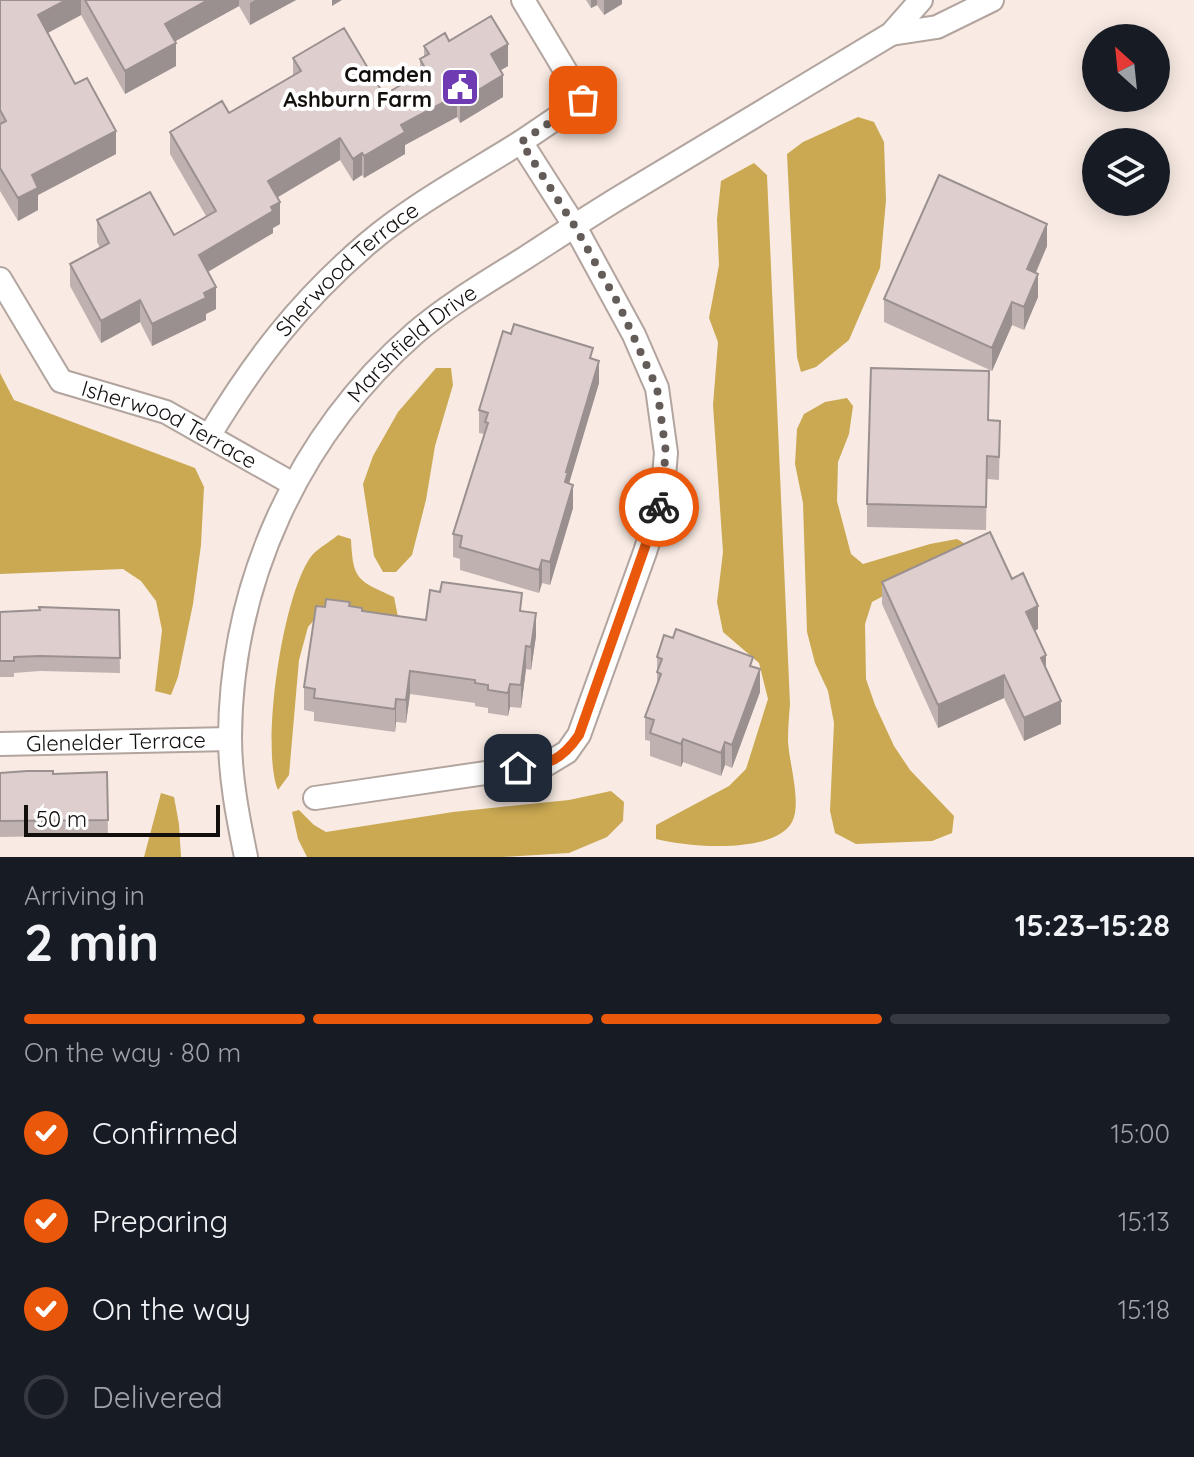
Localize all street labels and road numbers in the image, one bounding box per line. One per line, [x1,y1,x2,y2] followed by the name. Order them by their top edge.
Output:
[269,196,424,342] street label: Sherwood Terrace
[341,278,482,408] street label: Marshfield Drive
[78,374,262,475] street label: Isherwood Terrace
[26,726,206,757] street label: Glenelder Terrace

